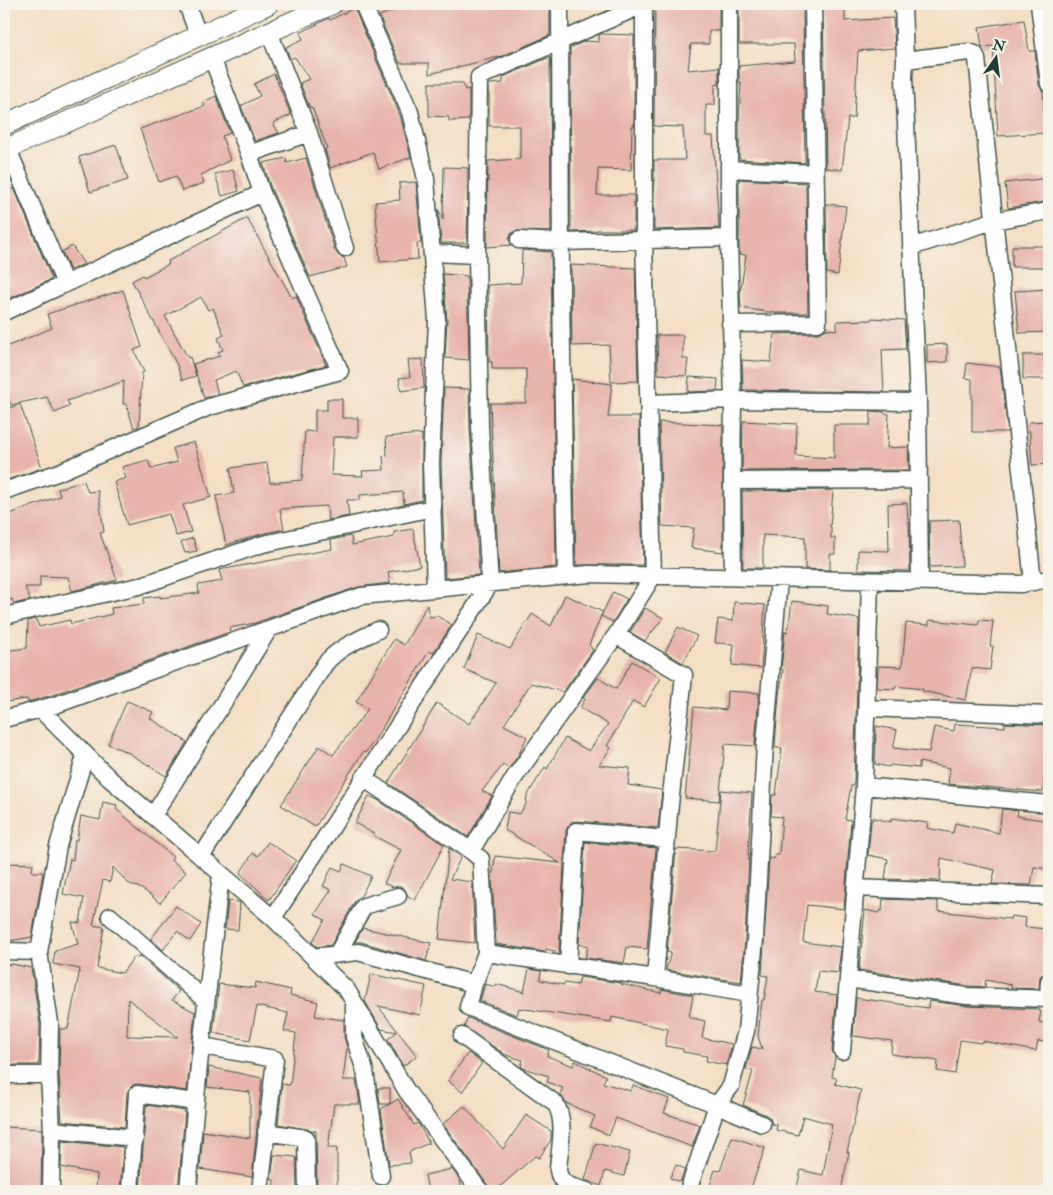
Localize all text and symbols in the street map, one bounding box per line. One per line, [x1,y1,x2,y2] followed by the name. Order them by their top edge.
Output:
[970,32,1020,82] north arrow
[990,36,1008,56] text: N

